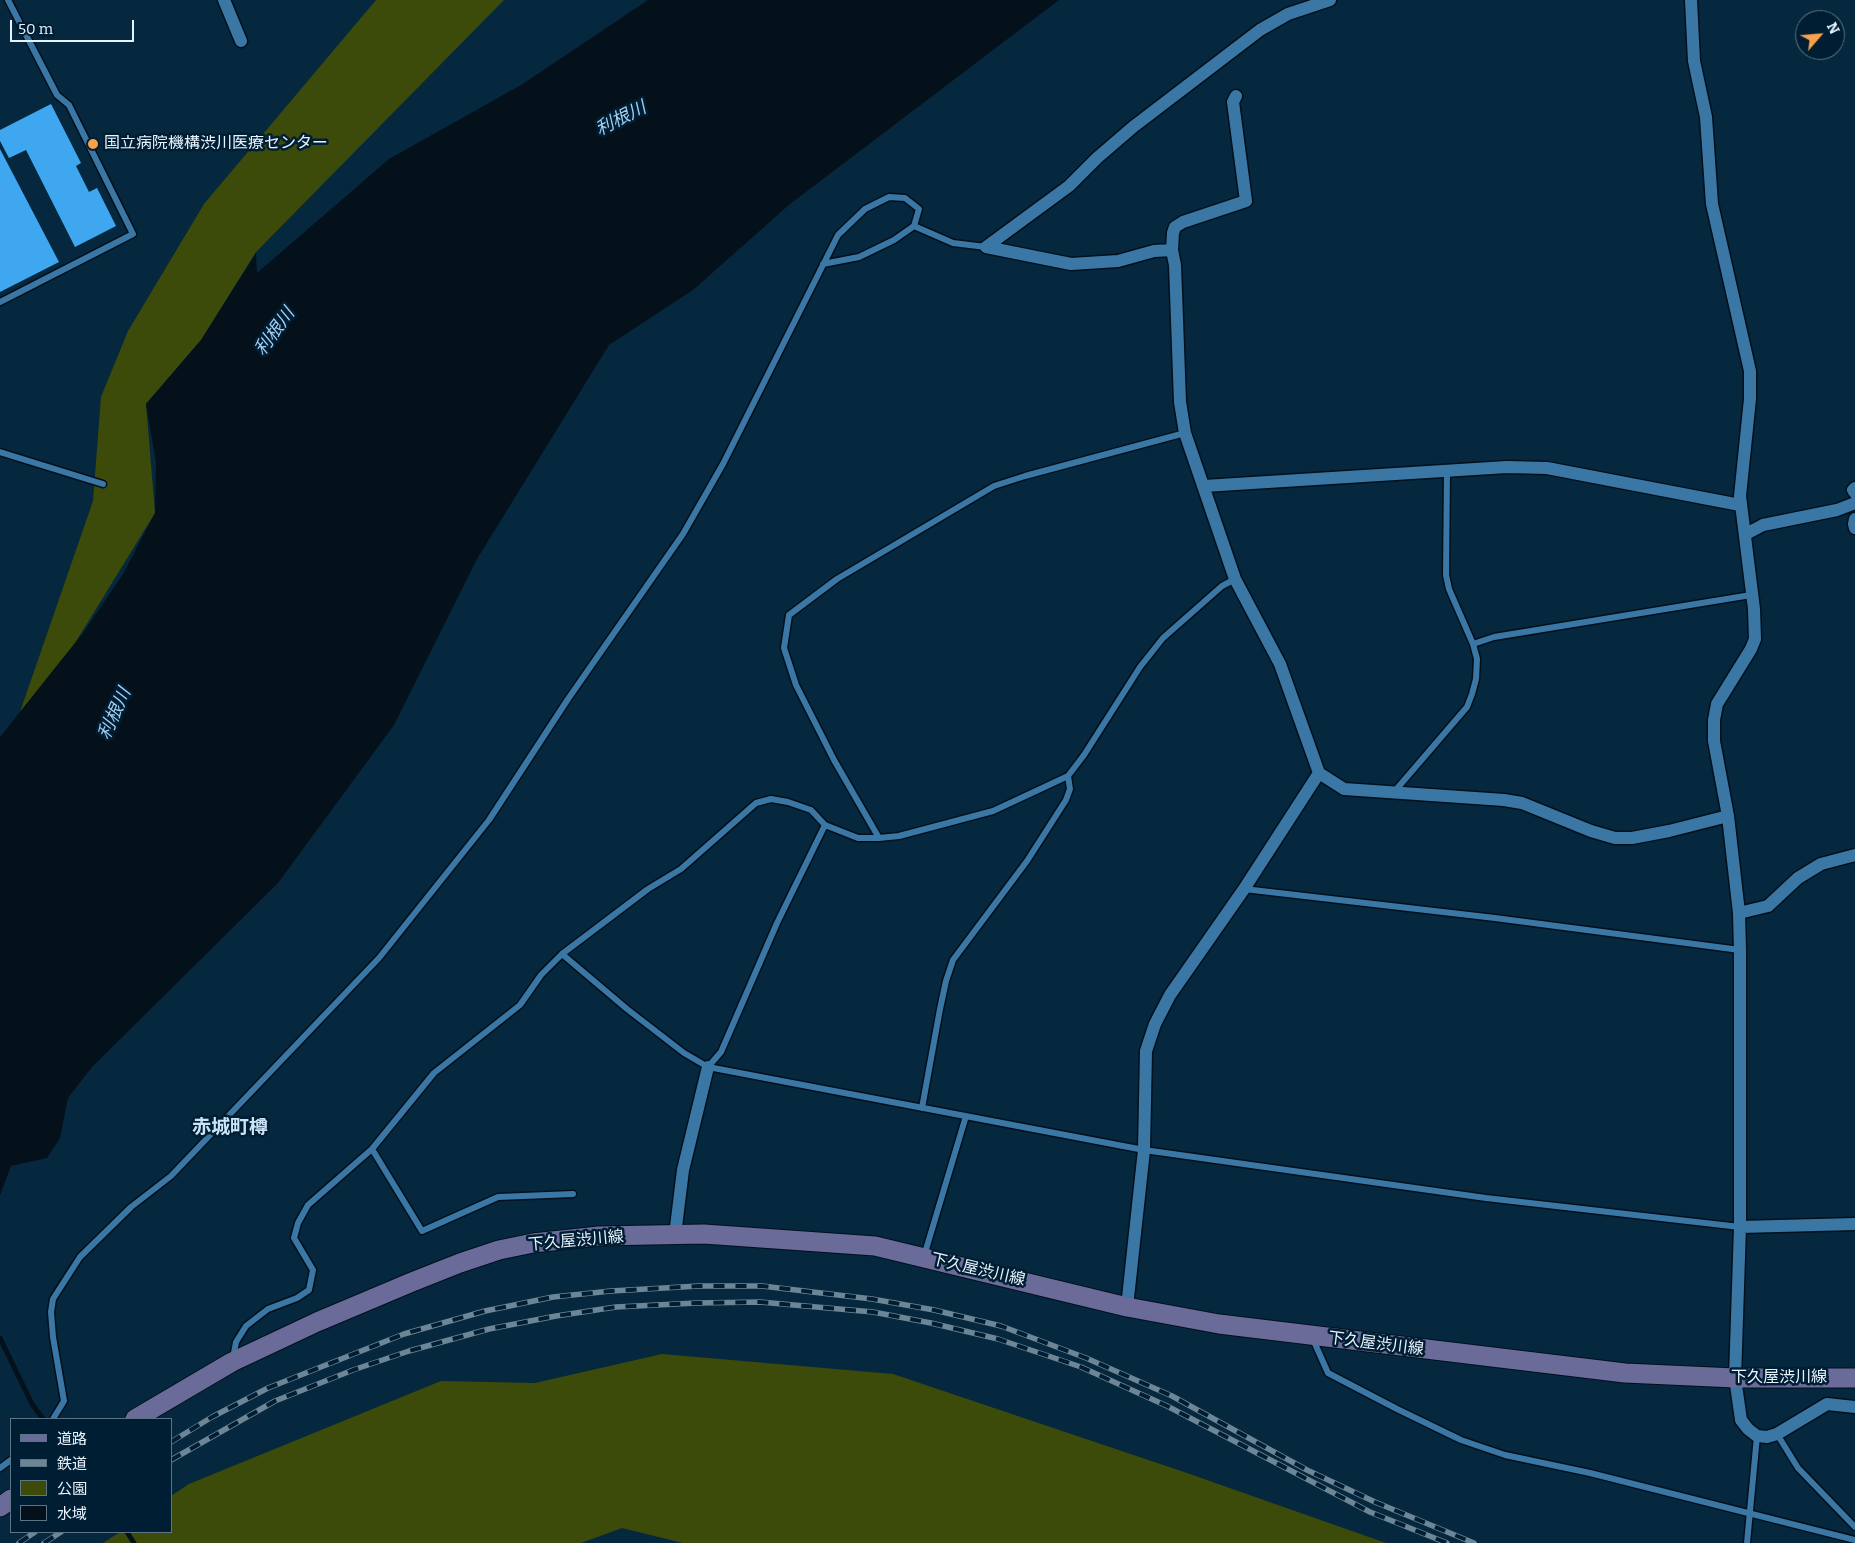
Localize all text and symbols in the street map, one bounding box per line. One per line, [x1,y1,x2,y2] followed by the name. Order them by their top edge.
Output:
[12,10,136,42] scale bar
[1795,10,1845,60] north arrow
[18,20,53,38] text: 50 m
[1823,20,1843,37] text: N
[592,97,650,141] water label: 利根川
[104,134,328,154] place label: 国立病院機構渋川医療センター
[86,137,100,151] marker: 国立病院機構渋川医療センター
[250,304,300,360] water label: 利根川
[94,685,136,743] water label: 利根川
[192,1117,268,1139] district label: 赤城町樽
[527,1227,625,1255] street label: 下久屋渋川線
[929,1250,1027,1290] street label: 下久屋渋川線
[1327,1329,1425,1359] street label: 下久屋渋川線
[1731,1368,1827,1388] street label: 下久屋渋川線
[10,1418,172,1533] legend
[57,1430,87,1448] text: 道路
[57,1455,87,1473] text: 鉄道
[57,1480,87,1498] text: 公園
[57,1505,87,1523] text: 水域

